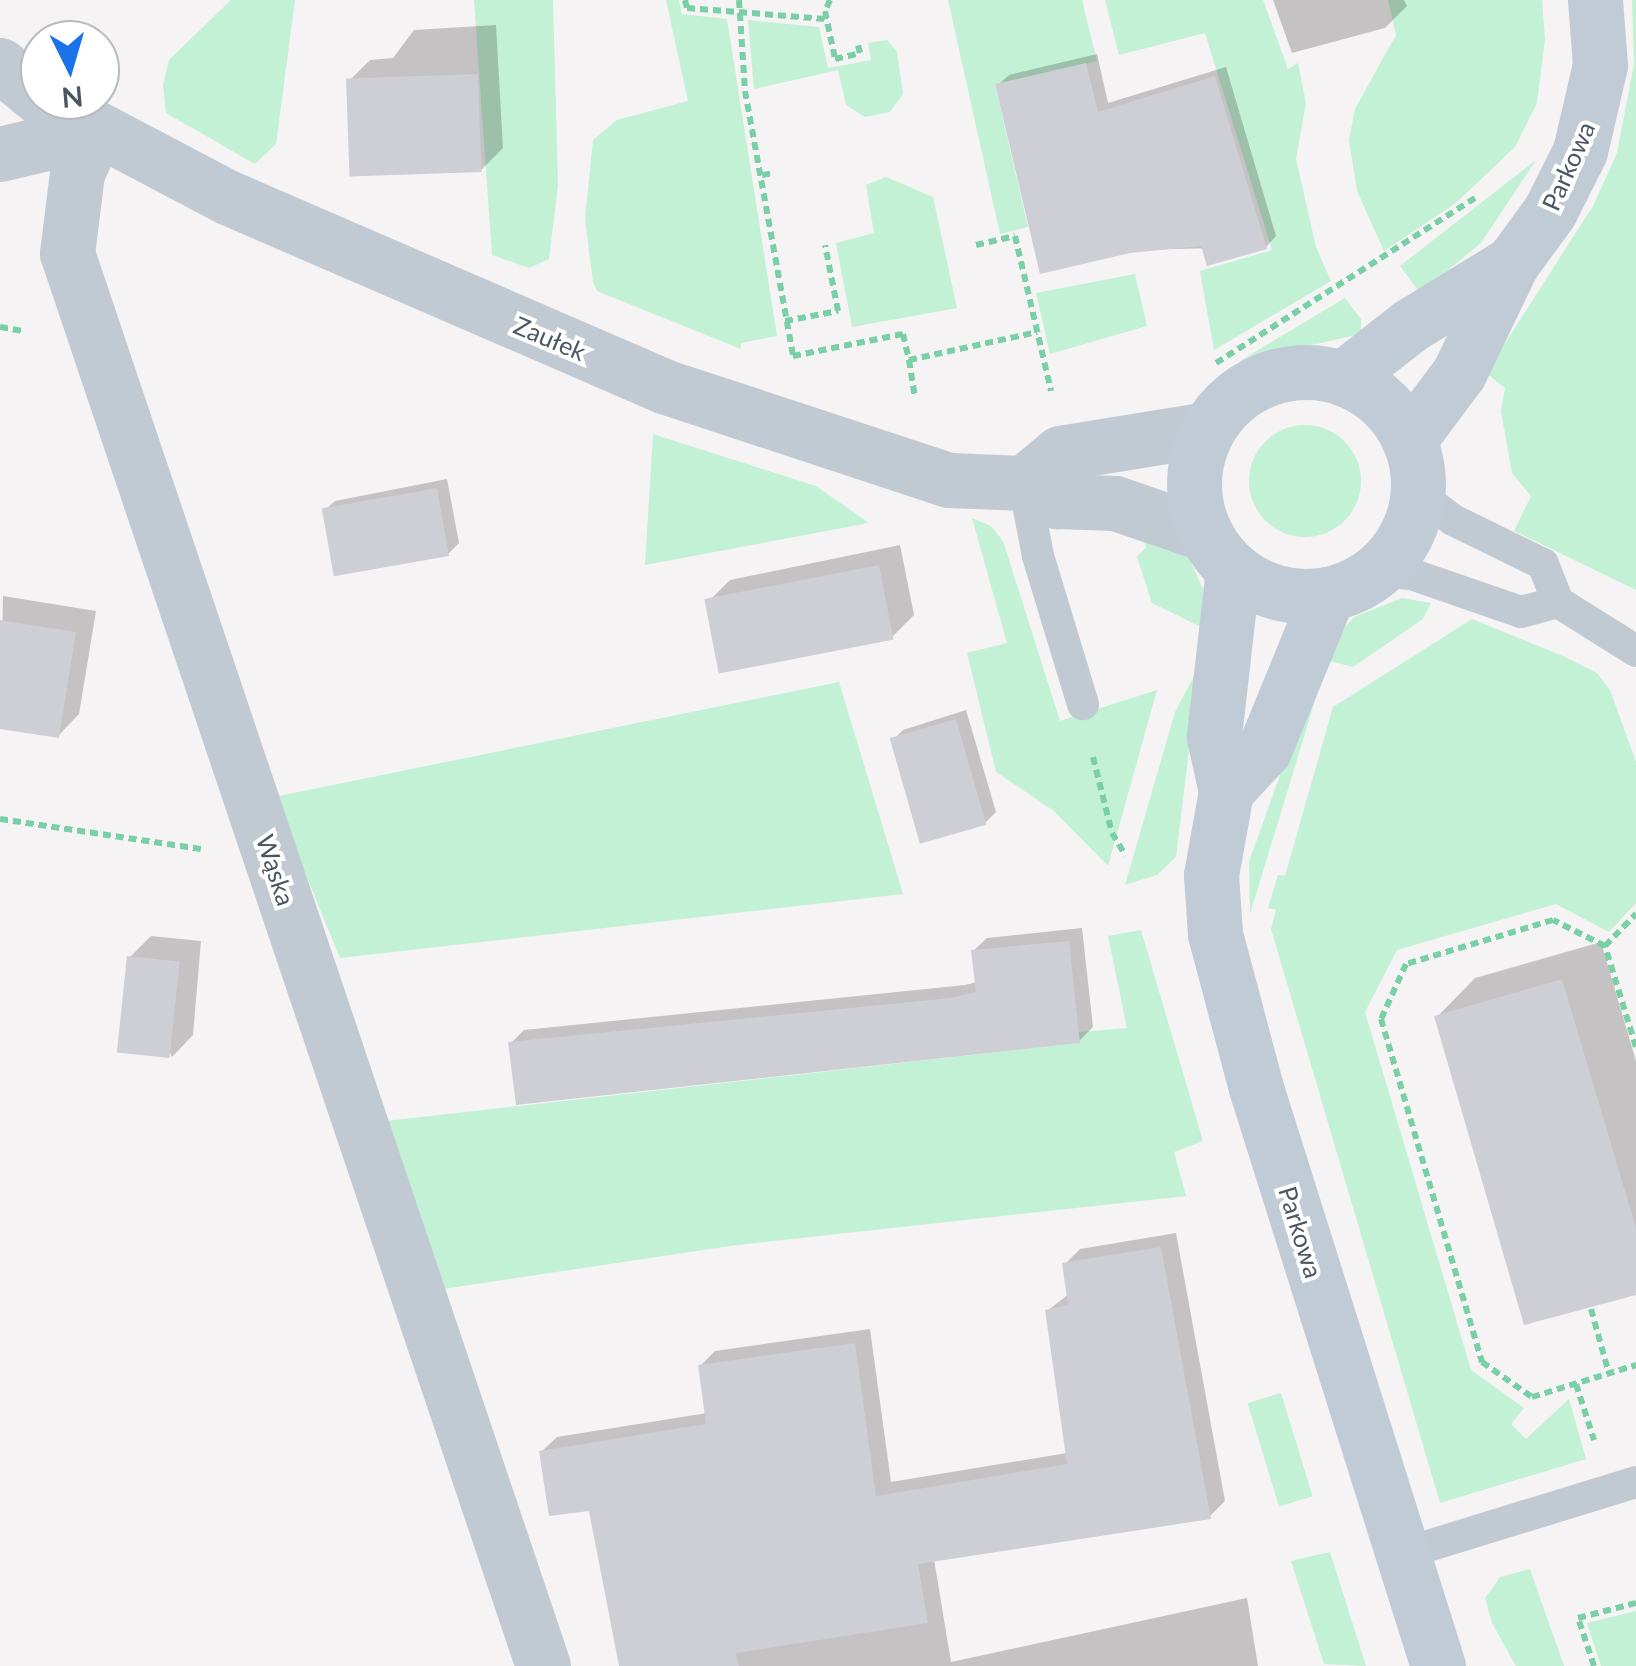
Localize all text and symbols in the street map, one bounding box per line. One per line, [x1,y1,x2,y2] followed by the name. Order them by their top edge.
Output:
[20,20,120,120] north arrow
[60,80,85,116] text: N
[1535,117,1601,215] street label: Parkowa
[510,310,590,366] street label: Zaułek
[250,831,302,909] street label: Wąska
[1273,1183,1329,1281] street label: Parkowa

